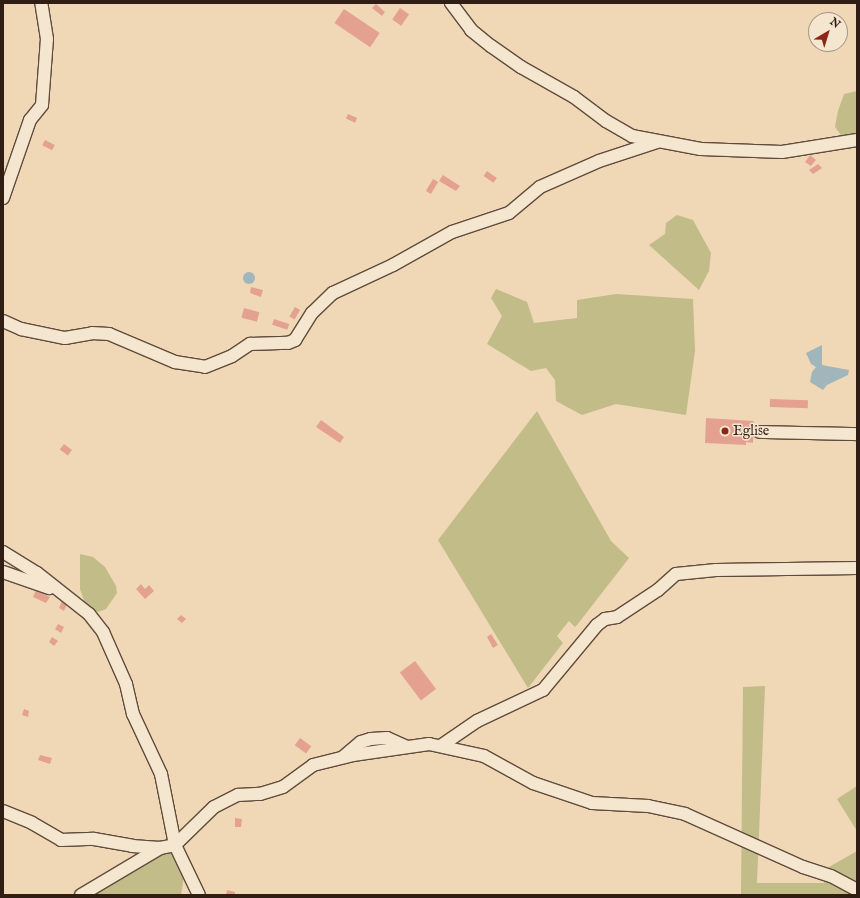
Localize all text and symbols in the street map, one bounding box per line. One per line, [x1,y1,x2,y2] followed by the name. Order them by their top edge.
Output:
[808,12,848,52] north arrow
[827,15,843,32] text: N
[733,423,769,439] place label: Eglise
[720,426,730,436] marker: Eglise

